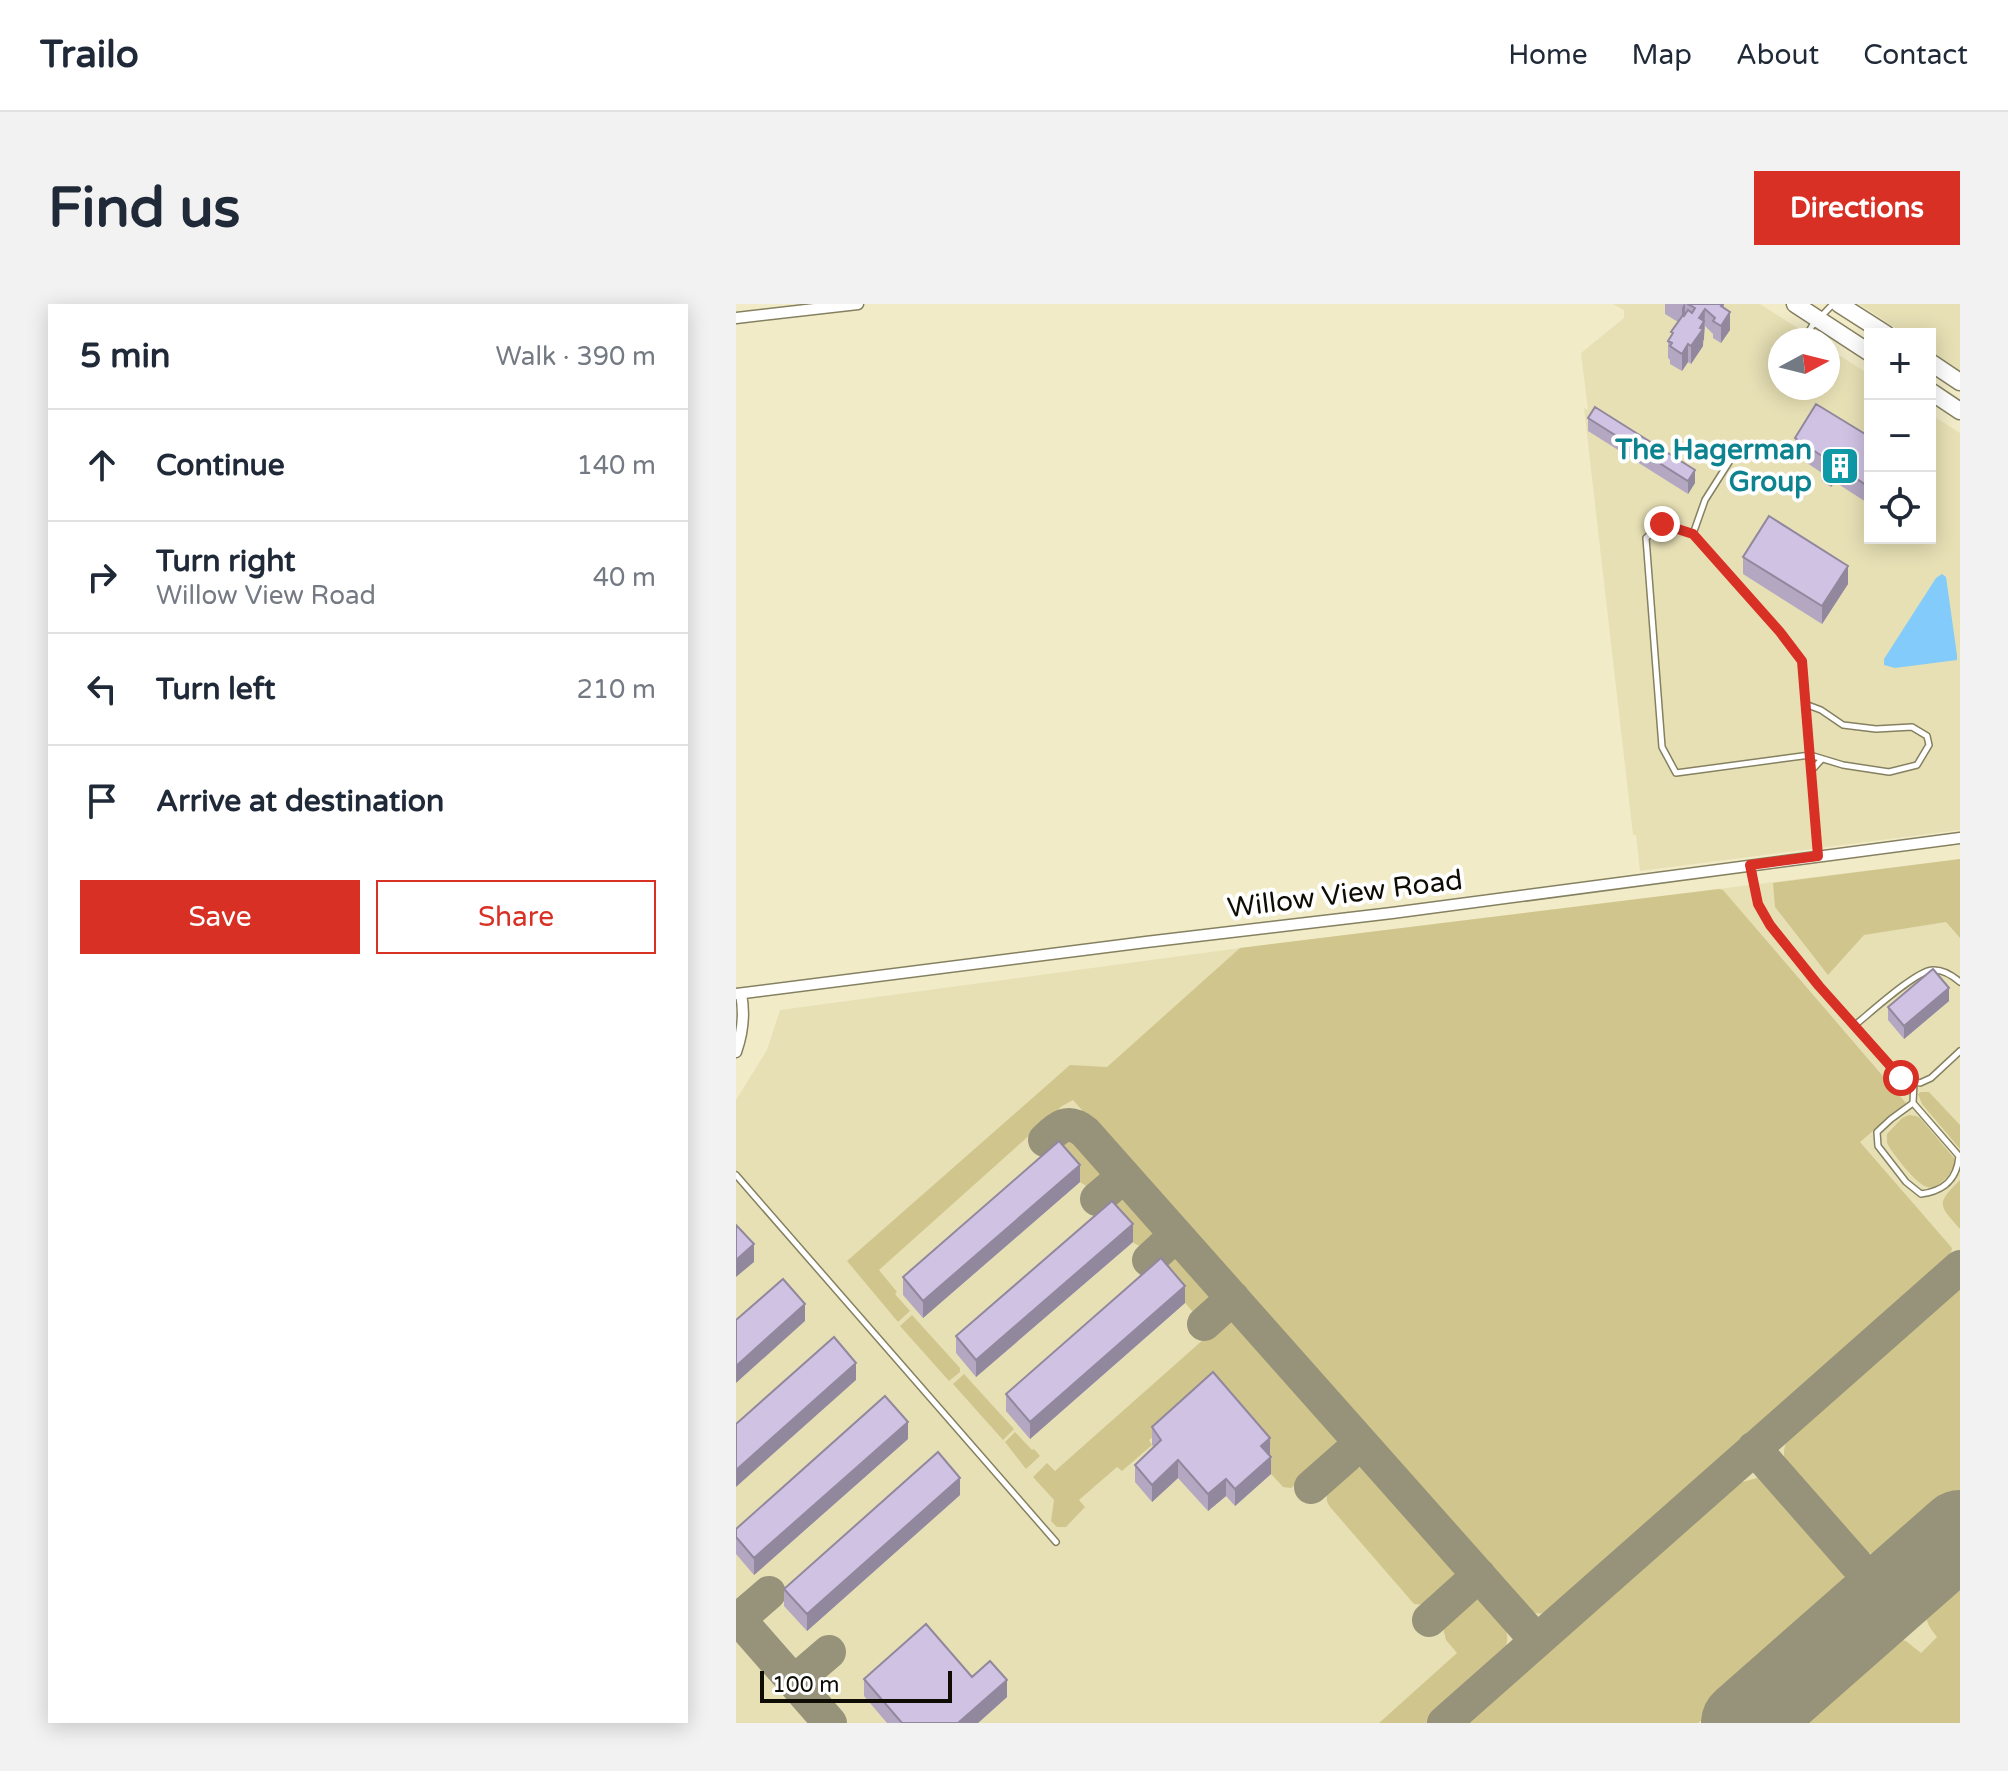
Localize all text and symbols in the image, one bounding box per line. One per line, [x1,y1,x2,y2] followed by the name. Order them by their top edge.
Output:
[40,32,139,78] text: Trailo
[1508,38,1588,72] text: Home
[1632,38,1692,72] text: Map
[1736,38,1819,72] text: About
[1863,38,1968,72] text: Contact
[1754,171,1960,245] button: Directions
[48,175,240,242] text: Find us
[1768,328,1840,400] north arrow
[1864,328,1936,544] map controls
[1864,328,1936,400] button: +
[80,336,171,377] text: 5 min
[496,341,656,372] text: Walk · 390 m
[1864,400,1936,472] button: −
[1614,433,1812,499] place label: The Hagerman Group
[80,443,124,487] icon: ahead
[1819,445,1861,487] building icon: The Hagerman Group
[156,447,285,484] text: Continue
[576,450,656,481] text: 140 m
[1864,472,1936,544] button: locate
[1644,506,1680,542] route end
[156,543,296,580] text: Turn right
[80,555,124,599] icon: right
[593,562,656,593] text: 40 m
[156,580,376,611] text: Willow View Road
[80,667,124,711] icon: left
[156,671,275,708] text: Turn left
[576,674,656,705] text: 210 m
[80,779,124,823] icon: arrive
[156,783,444,820] text: Arrive at destination
[1225,863,1465,925] street label: Willow View Road
[80,880,360,954] button: Save
[376,880,656,954] button: Share
[1883,1060,1919,1096] route start
[760,1667,952,1703] scale bar
[772,1672,839,1698] text: 100 m

